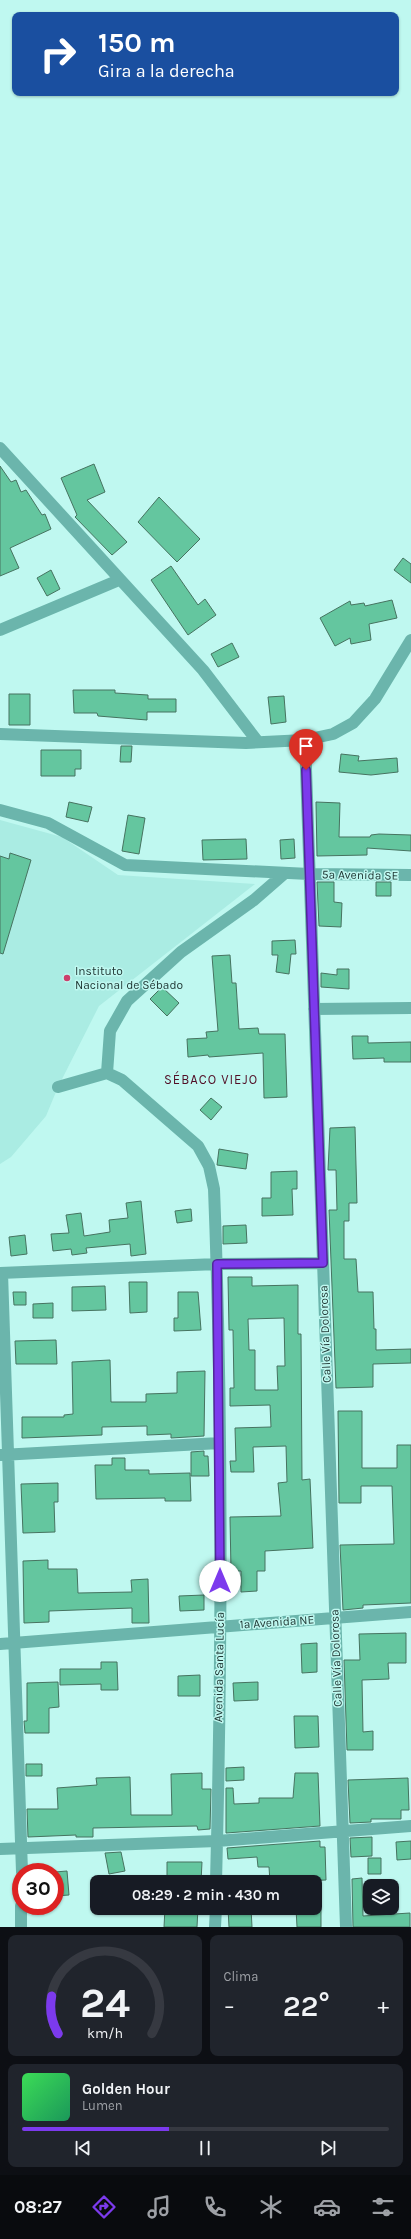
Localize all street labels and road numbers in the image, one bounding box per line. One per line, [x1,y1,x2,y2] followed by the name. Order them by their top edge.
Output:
[322,867,398,883] street label: 5a Avenida SE
[316,1285,334,1383] street label: Calle Vía Dolorosa
[327,1609,345,1707] street label: Calle Vía Dolorosa
[211,1612,227,1722] street label: Avenida Santa Lucía
[239,1612,315,1632] street label: 1a Avenida NE

